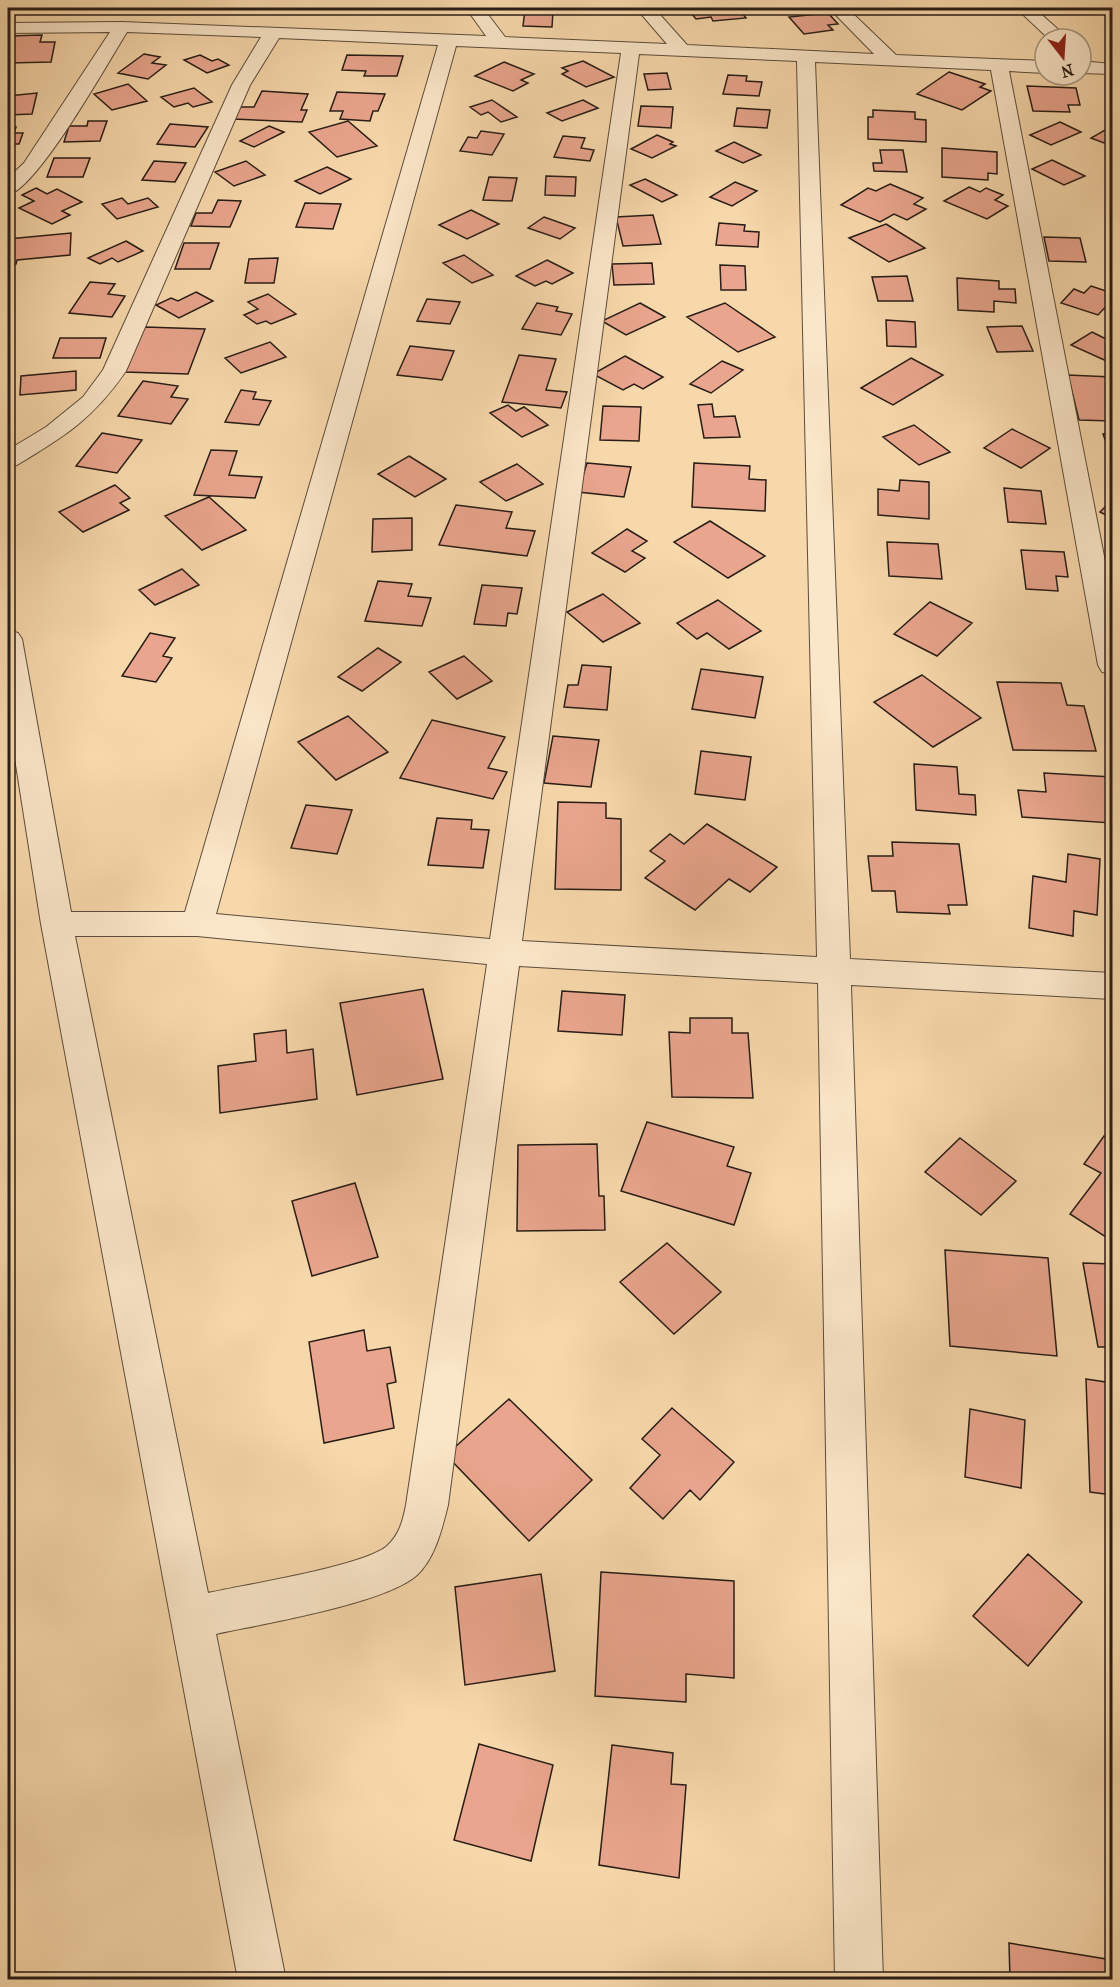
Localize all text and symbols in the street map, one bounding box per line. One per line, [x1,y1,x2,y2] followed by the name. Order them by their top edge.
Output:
[1033,27,1093,87] north arrow
[1058,60,1076,82] text: N

